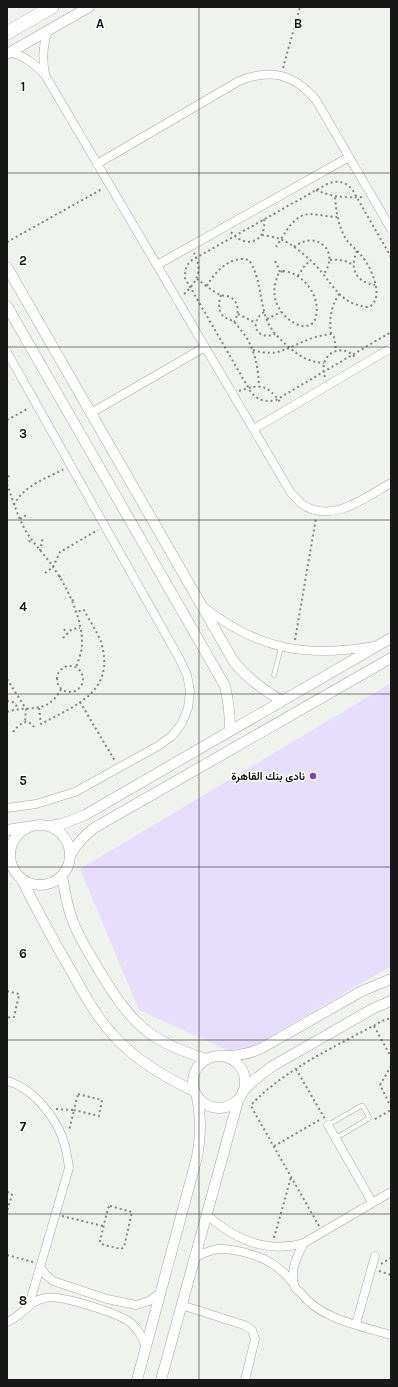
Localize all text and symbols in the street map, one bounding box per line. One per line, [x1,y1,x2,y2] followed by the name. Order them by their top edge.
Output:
[96,16,104,31] text: A
[294,16,302,31] text: B
[21,79,25,94] text: 1
[19,253,27,268] text: 2
[19,426,27,441] text: 3
[19,599,27,614] text: 4
[231,770,305,783] place label: نادى بنك القاهرة
[308,771,318,781] marker: نادى بنك القاهرة
[19,773,27,788] text: 5
[19,946,27,961] text: 6
[20,1119,27,1134] text: 7
[19,1293,27,1308] text: 8

